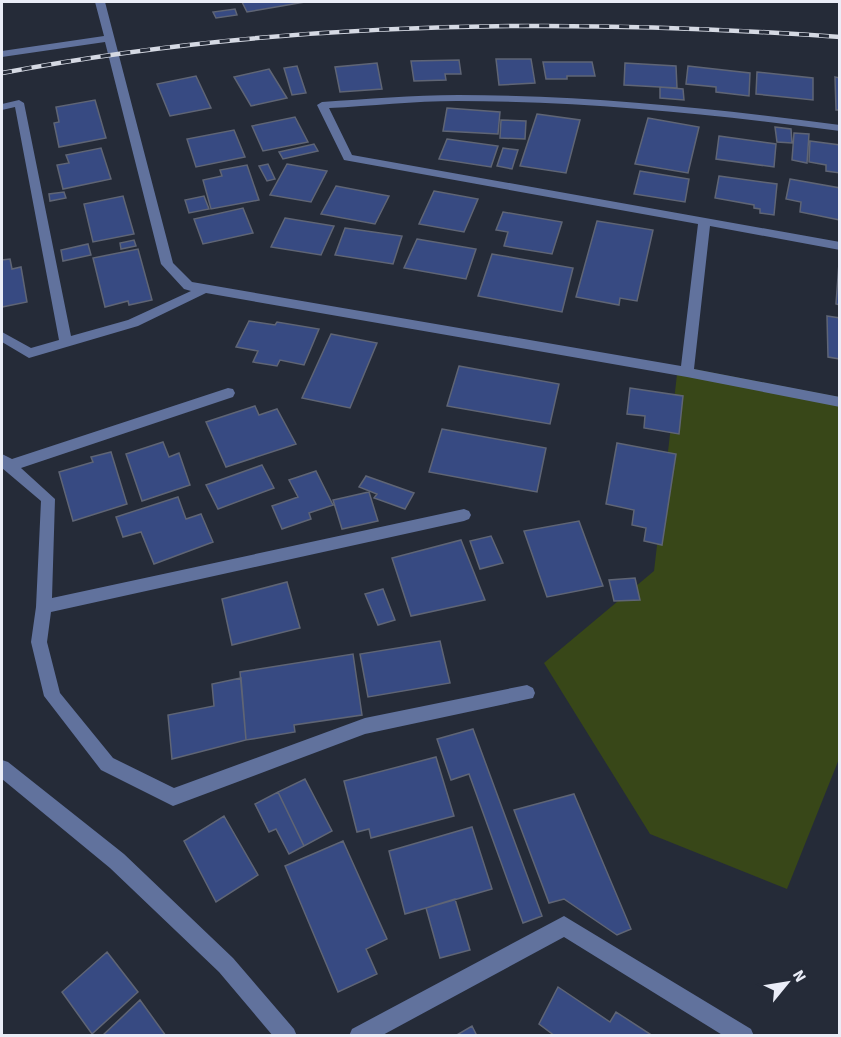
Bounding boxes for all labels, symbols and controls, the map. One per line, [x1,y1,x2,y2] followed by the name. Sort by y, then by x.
[757,953,817,1013] north arrow
[787,966,811,986] text: N

